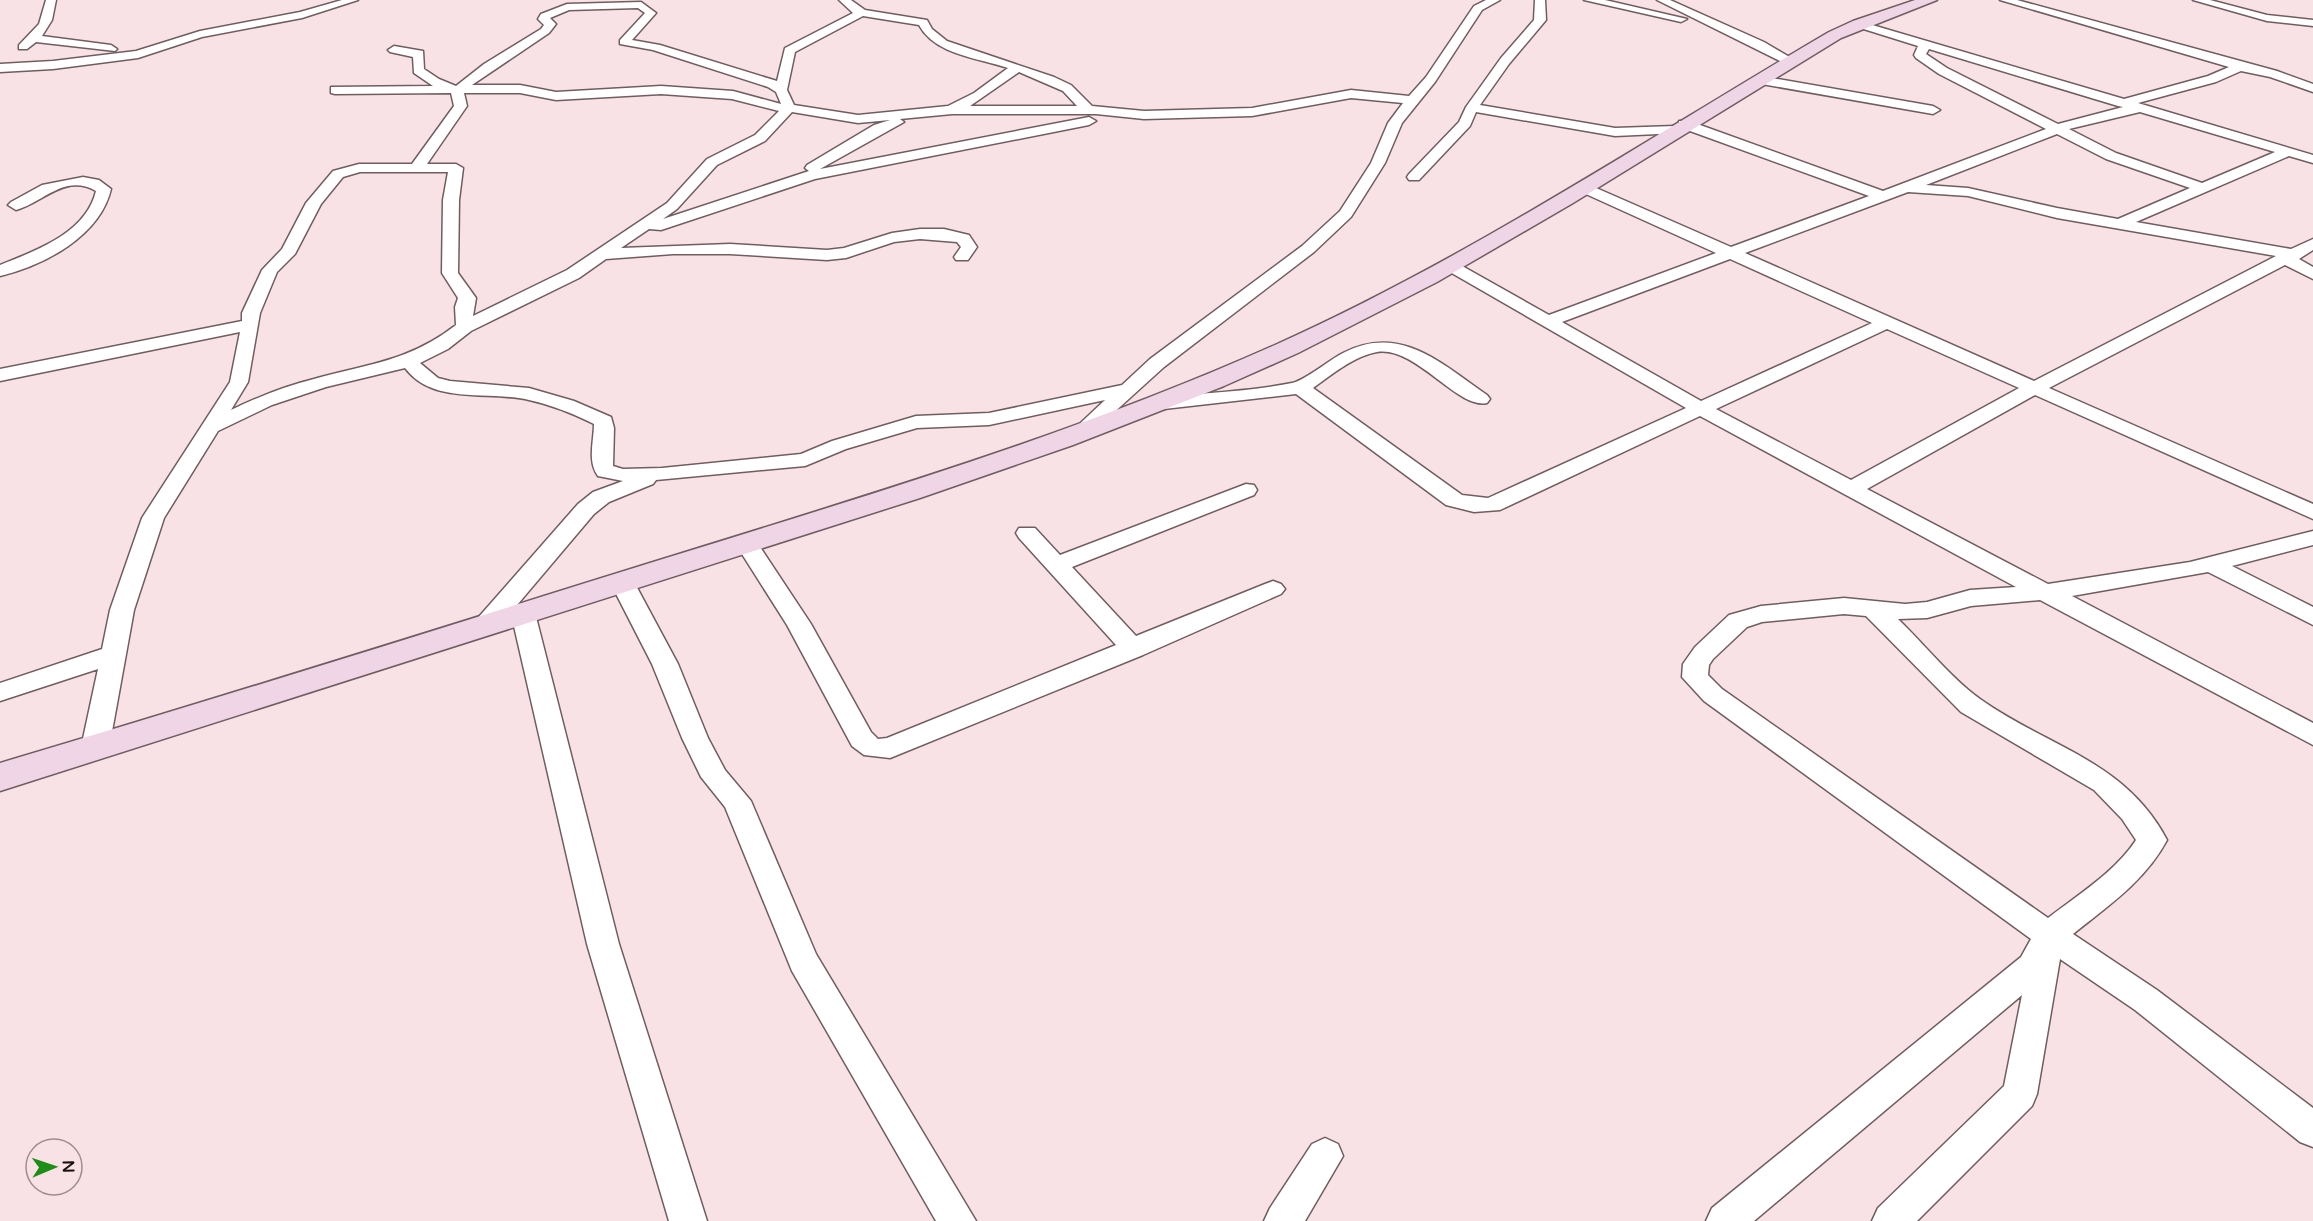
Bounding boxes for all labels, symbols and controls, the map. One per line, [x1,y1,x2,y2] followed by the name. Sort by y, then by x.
[24,1137,84,1197] north arrow
[58,1160,78,1173] text: N

